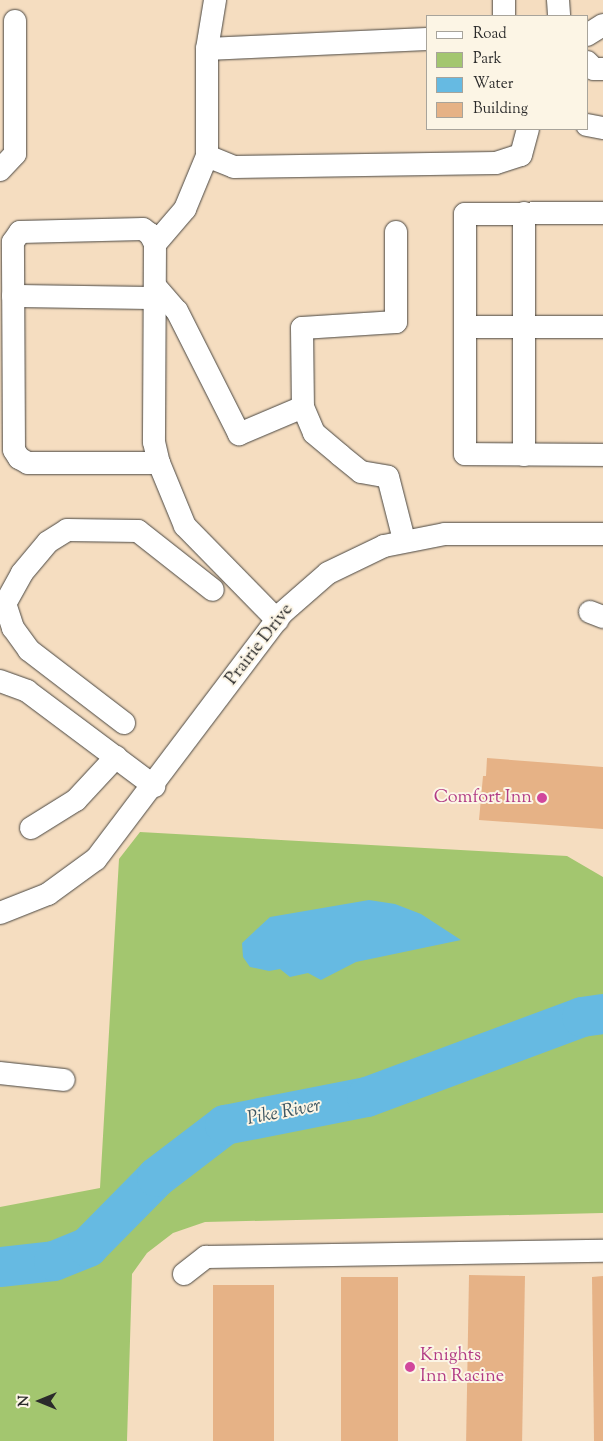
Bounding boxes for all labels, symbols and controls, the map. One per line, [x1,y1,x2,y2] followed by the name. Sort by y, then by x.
[426,15,588,130] legend
[473,24,507,45] text: Road
[473,49,502,70] text: Park
[473,74,513,95] text: Water
[473,99,528,120] text: Building
[222,600,298,690] street label: Prairie Drive
[434,787,532,809] place label: Comfort Inn
[536,792,548,804] marker: Comfort Inn
[245,1095,323,1131] water label: Pike River
[420,1346,504,1388] place label: Knights Inn Racine
[404,1361,416,1373] marker: Knights Inn Racine
[15,1376,65,1426] north arrow
[15,1395,35,1407] text: N

